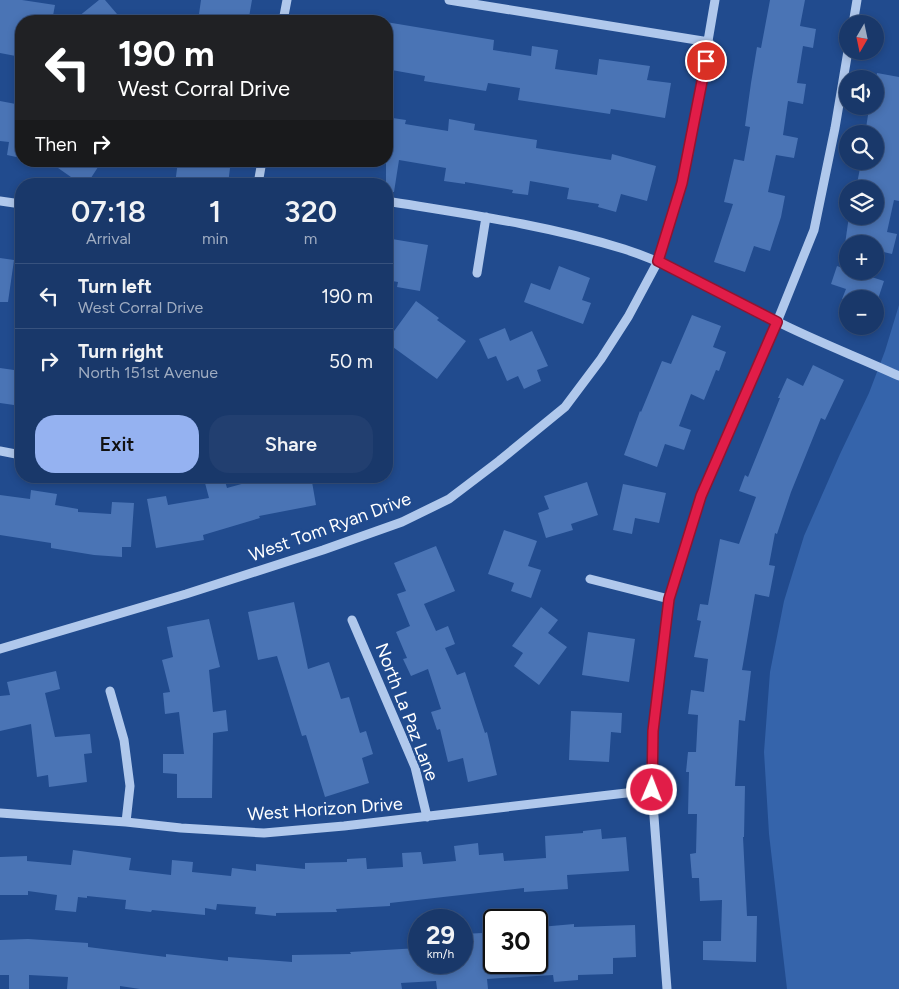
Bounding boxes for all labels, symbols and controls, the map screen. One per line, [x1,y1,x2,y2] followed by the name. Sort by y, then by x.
[839,15,884,60] north arrow
[839,15,884,335] map controls
[118,33,215,75] text: 190 m
[35,35,100,100] icon: left
[685,40,727,82] pin
[692,47,720,75] icon: arrive
[839,70,884,115] button: sound
[118,75,290,102] text: West Corral Drive
[839,125,884,170] button: search
[87,130,115,158] icon: right
[35,133,77,156] text: Then
[839,180,884,225] button: layers
[71,193,146,230] text: 07:18
[209,193,221,230] text: 1
[284,193,337,230] text: 320
[86,229,131,248] text: Arrival
[202,229,228,248] text: min
[304,229,317,248] text: m
[839,235,884,280] button: +
[78,275,152,298] text: Turn left
[35,282,63,310] icon: left
[321,285,373,308] text: 190 m
[839,290,884,335] button: −
[78,298,203,317] text: West Corral Drive
[78,340,164,363] text: Turn right
[35,347,63,375] icon: right
[329,350,373,373] text: 50 m
[78,363,218,382] text: North 151st Avenue
[35,415,199,473] button: Exit
[209,415,373,473] button: Share
[246,487,414,567] street label: West Tom Ryan Drive
[371,640,443,784] street label: North La Paz Lane
[625,763,677,815] position arrow
[247,793,404,825] street label: West Horizon Drive
[483,909,548,974] speed limit sign: 30
[426,920,455,950] text: 29
[427,947,454,961] text: km/h

